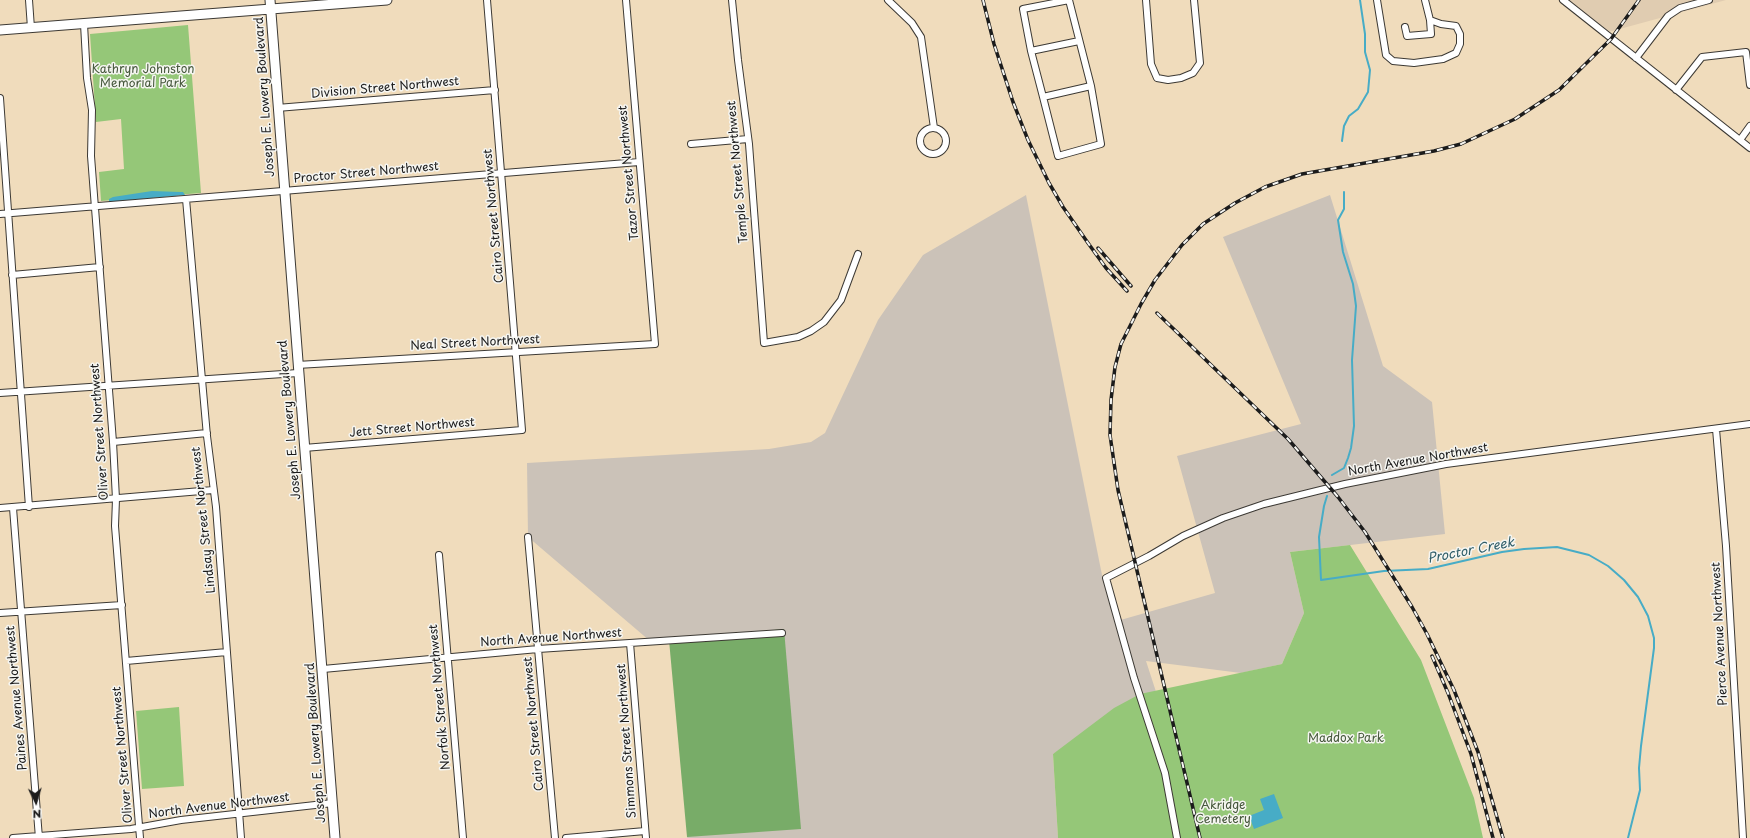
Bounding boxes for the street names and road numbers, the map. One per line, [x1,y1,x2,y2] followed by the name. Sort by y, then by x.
[252,17,278,177] street label: Joseph E. Lowery Boulevard
[311,74,459,102] street label: Division Street Northwest
[725,100,751,244] street label: Temple Street Northwest
[616,105,642,241] street label: Tazor Street Northwest
[481,148,507,284] street label: Cairo Street Northwest
[293,159,439,187] street label: Proctor Street Northwest
[410,332,540,354] street label: Neal Street Northwest
[276,339,304,501] street label: Joseph E. Lowery Boulevard
[88,363,112,501] street label: Oliver Street Northwest
[349,415,475,441] street label: Jett Street Northwest
[1347,441,1489,479] street label: North Avenue Northwest
[189,446,219,594] street label: Lindsay Street Northwest
[1709,562,1731,706] street label: Pierce Avenue Northwest
[426,624,454,770] street label: Norfolk Street Northwest
[4,625,30,771] street label: Paines Avenue Northwest
[480,626,622,650] street label: North Avenue Northwest
[521,656,547,792] street label: Cairo Street Northwest
[303,663,329,823] street label: Joseph E. Lowery Boulevard
[614,663,640,819] street label: Simmons Street Northwest
[110,686,136,824] street label: Oliver Street Northwest
[148,790,290,822] street label: North Avenue Northwest

